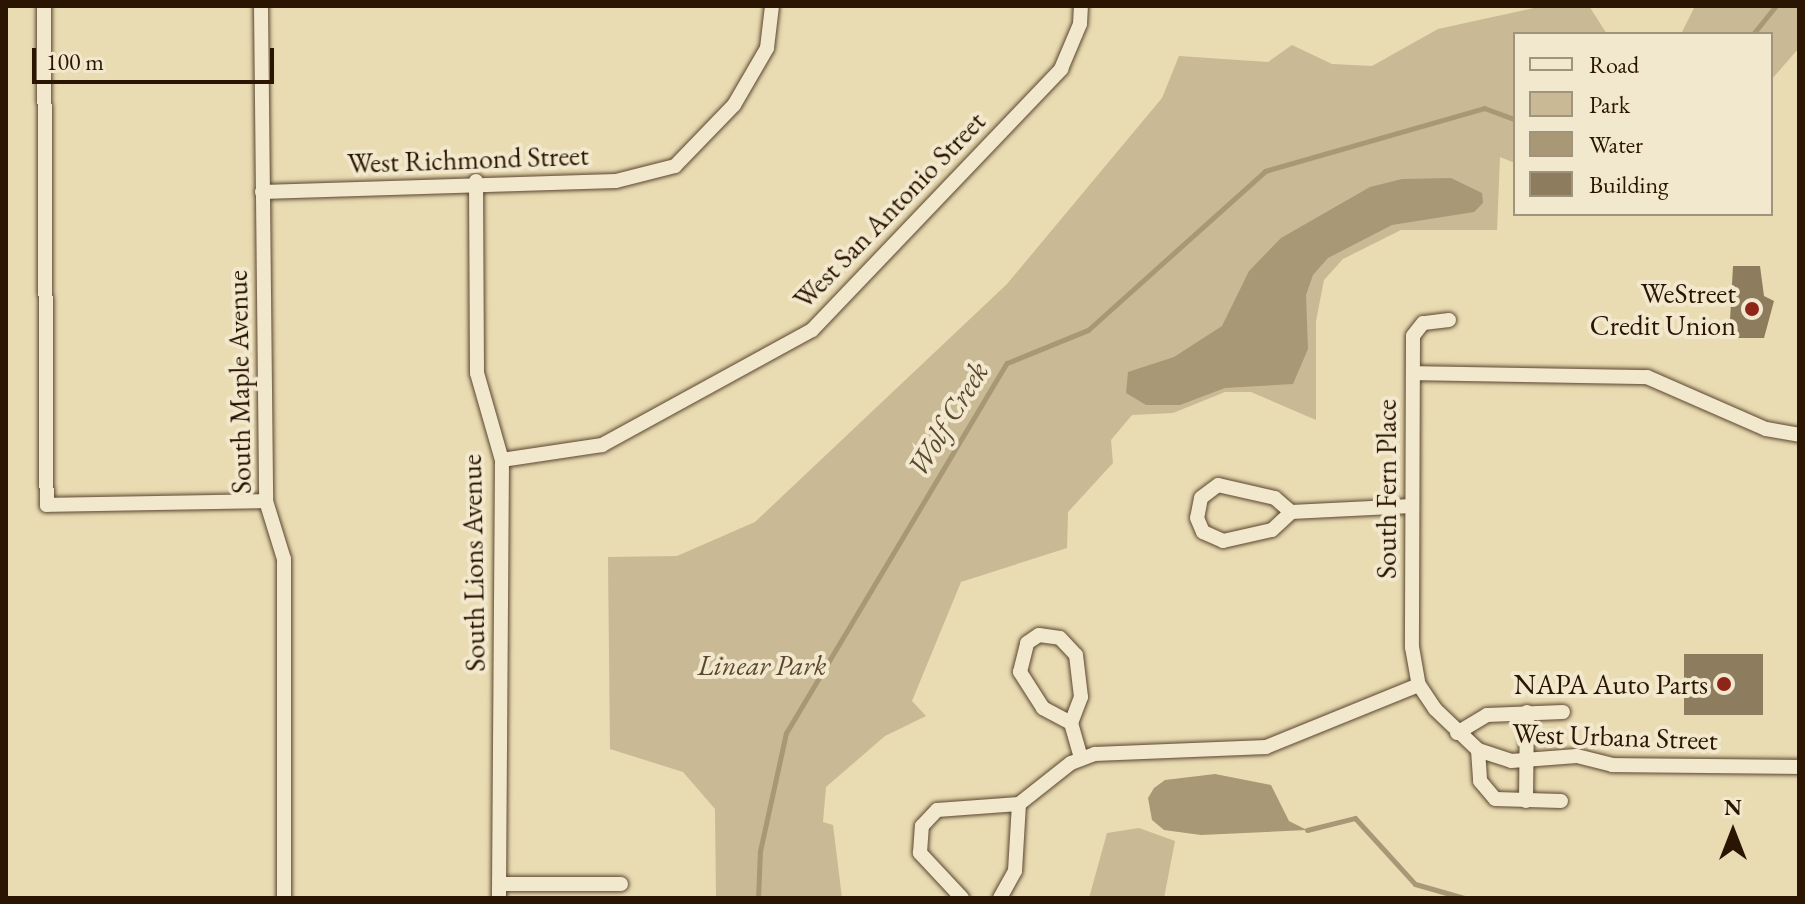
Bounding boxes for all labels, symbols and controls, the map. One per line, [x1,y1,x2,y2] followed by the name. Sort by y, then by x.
[36,32,278,82] scale bar
[1513,32,1773,216] legend
[46,46,104,77] text: 100 m
[1589,49,1639,80] text: Road
[1589,89,1630,120] text: Park
[786,104,992,316] street label: West San Antonio Street
[1589,129,1643,160] text: Water
[347,138,589,180] street label: West Richmond Street
[1589,169,1669,200] text: Building
[220,270,258,494] street label: South Maple Avenue
[1590,276,1736,342] place label: WeStreet Credit Union
[1743,300,1761,318] marker: WeStreet Credit Union
[900,355,996,483] water label: Wolf Creek
[1369,399,1403,579] street label: South Fern Place
[454,454,492,672] street label: South Lions Avenue
[698,648,826,682] park label: Linear Park
[1514,667,1708,701] place label: NAPA Auto Parts
[1715,675,1733,693] marker: NAPA Auto Parts
[1512,716,1718,756] street label: West Urbana Street
[1693,792,1773,872] north arrow
[1724,793,1742,822] text: N

